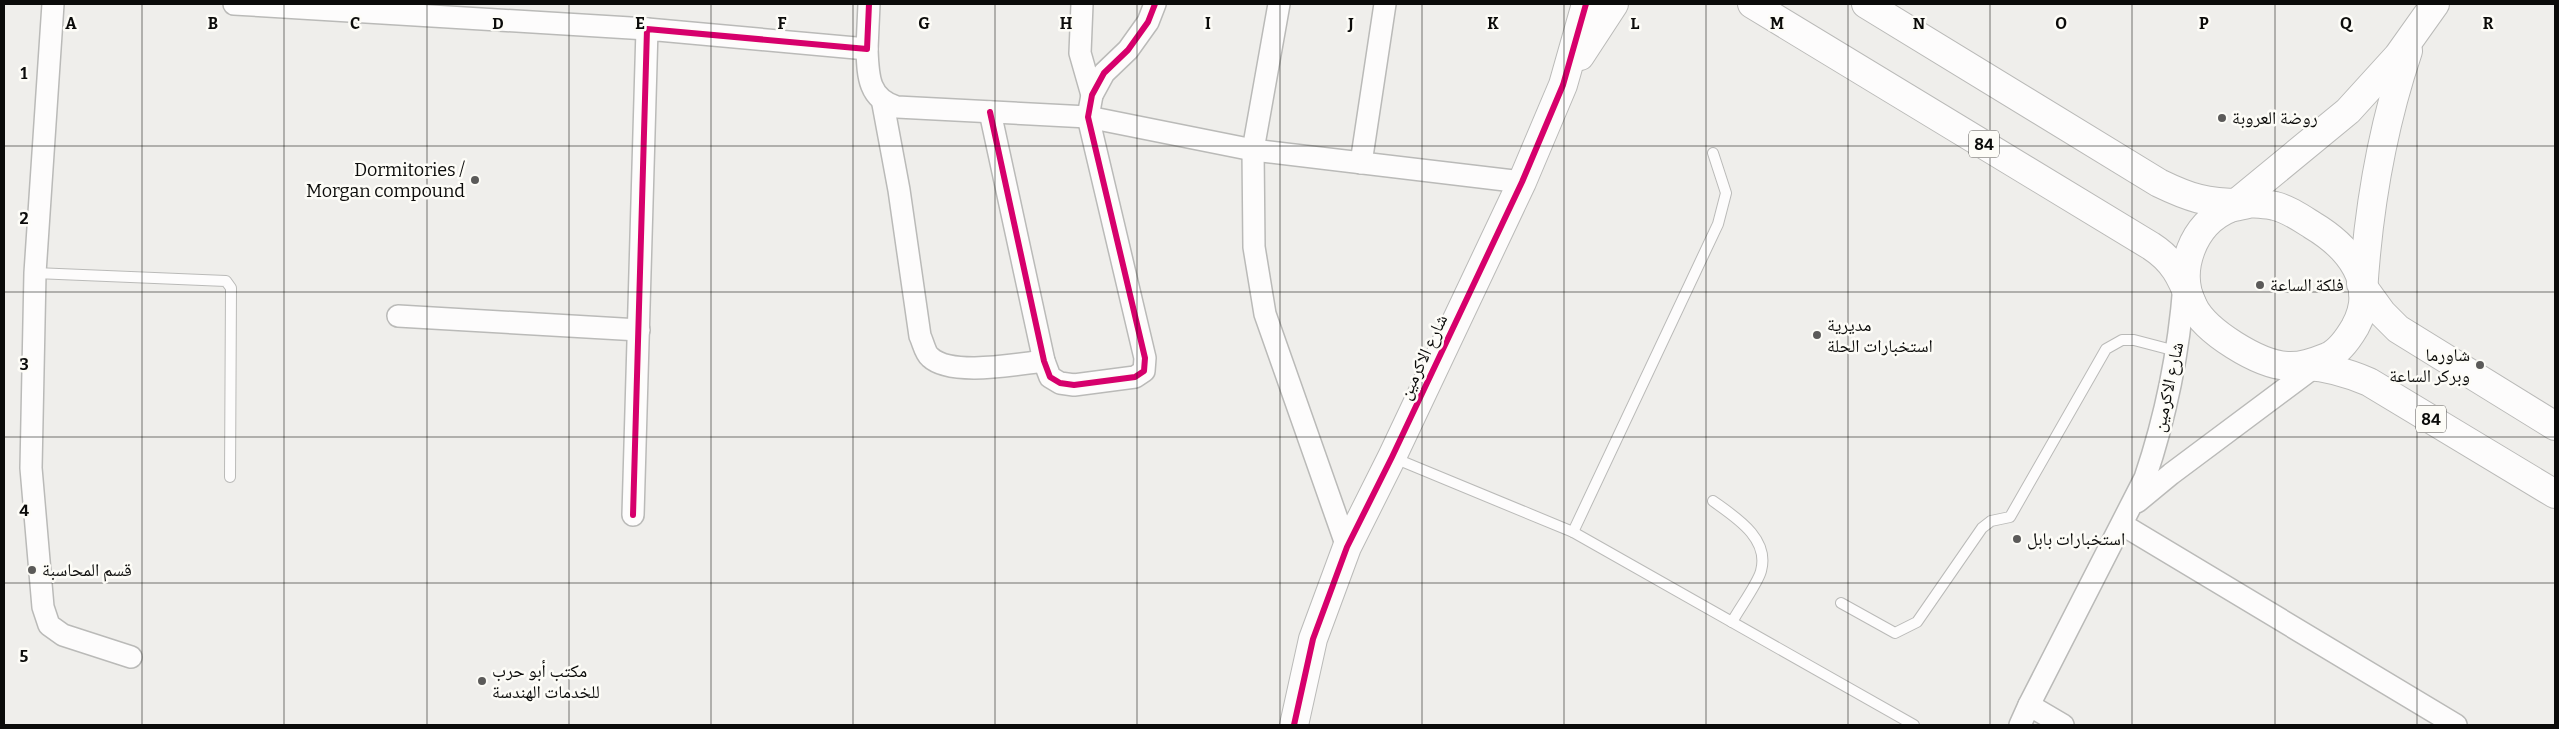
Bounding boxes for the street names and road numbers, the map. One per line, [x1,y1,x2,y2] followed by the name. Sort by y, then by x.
[1969,130,1999,158] road number: 84
[1394,311,1452,403] street label: شارع الاكرمين
[2148,340,2188,434] street label: شارع الاكرمين
[2416,406,2446,432] road number: 84

